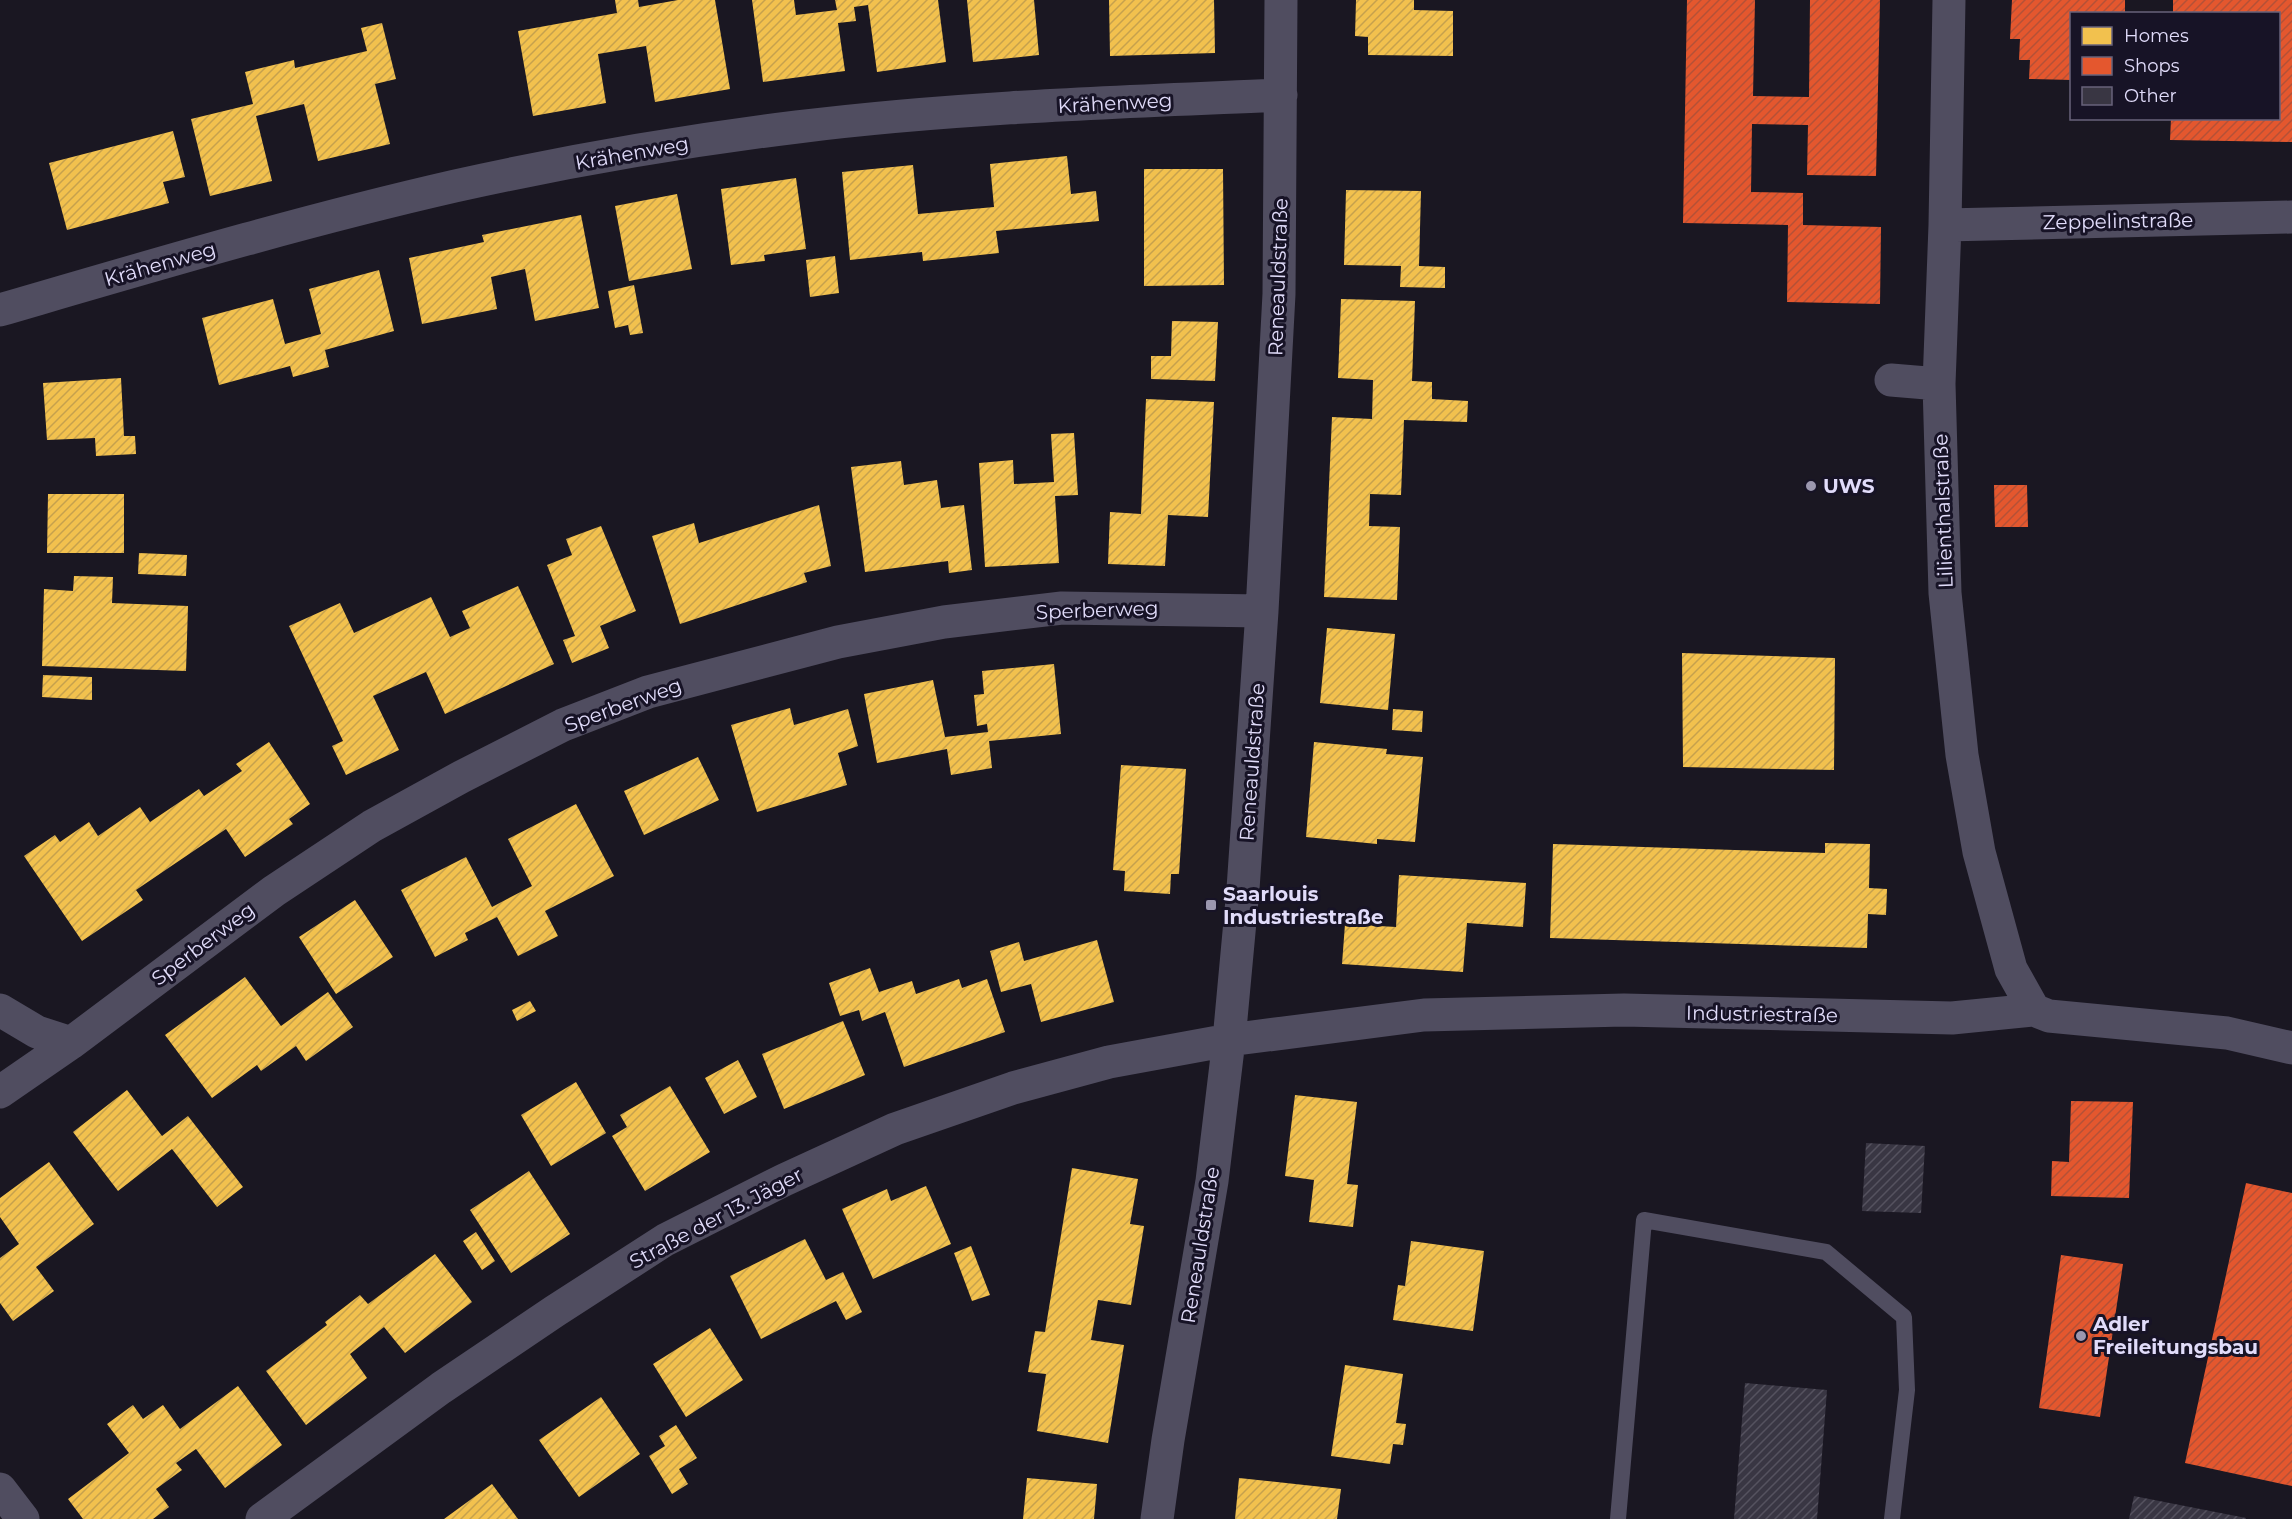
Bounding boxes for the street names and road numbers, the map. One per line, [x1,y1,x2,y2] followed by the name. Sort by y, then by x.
[1057,88,1173,118] street label: Krähenweg
[573,131,691,175] street label: Krähenweg
[1263,197,1293,357] street label: Reneauldstraße
[2042,208,2194,234] street label: Zeppelinstraße
[101,237,219,291] street label: Krähenweg
[1928,433,1958,589] street label: Lilienthalstraße
[1035,596,1159,624] street label: Sperberweg
[561,673,685,737] street label: Sperberweg
[1235,682,1269,842] street label: Reneauldstraße
[147,897,259,991] street label: Sperberweg
[1686,1001,1838,1027] street label: Industriestraße
[625,1162,807,1274] street label: Straße der 13. Jäger
[1176,1165,1224,1325] street label: Reneauldstraße

